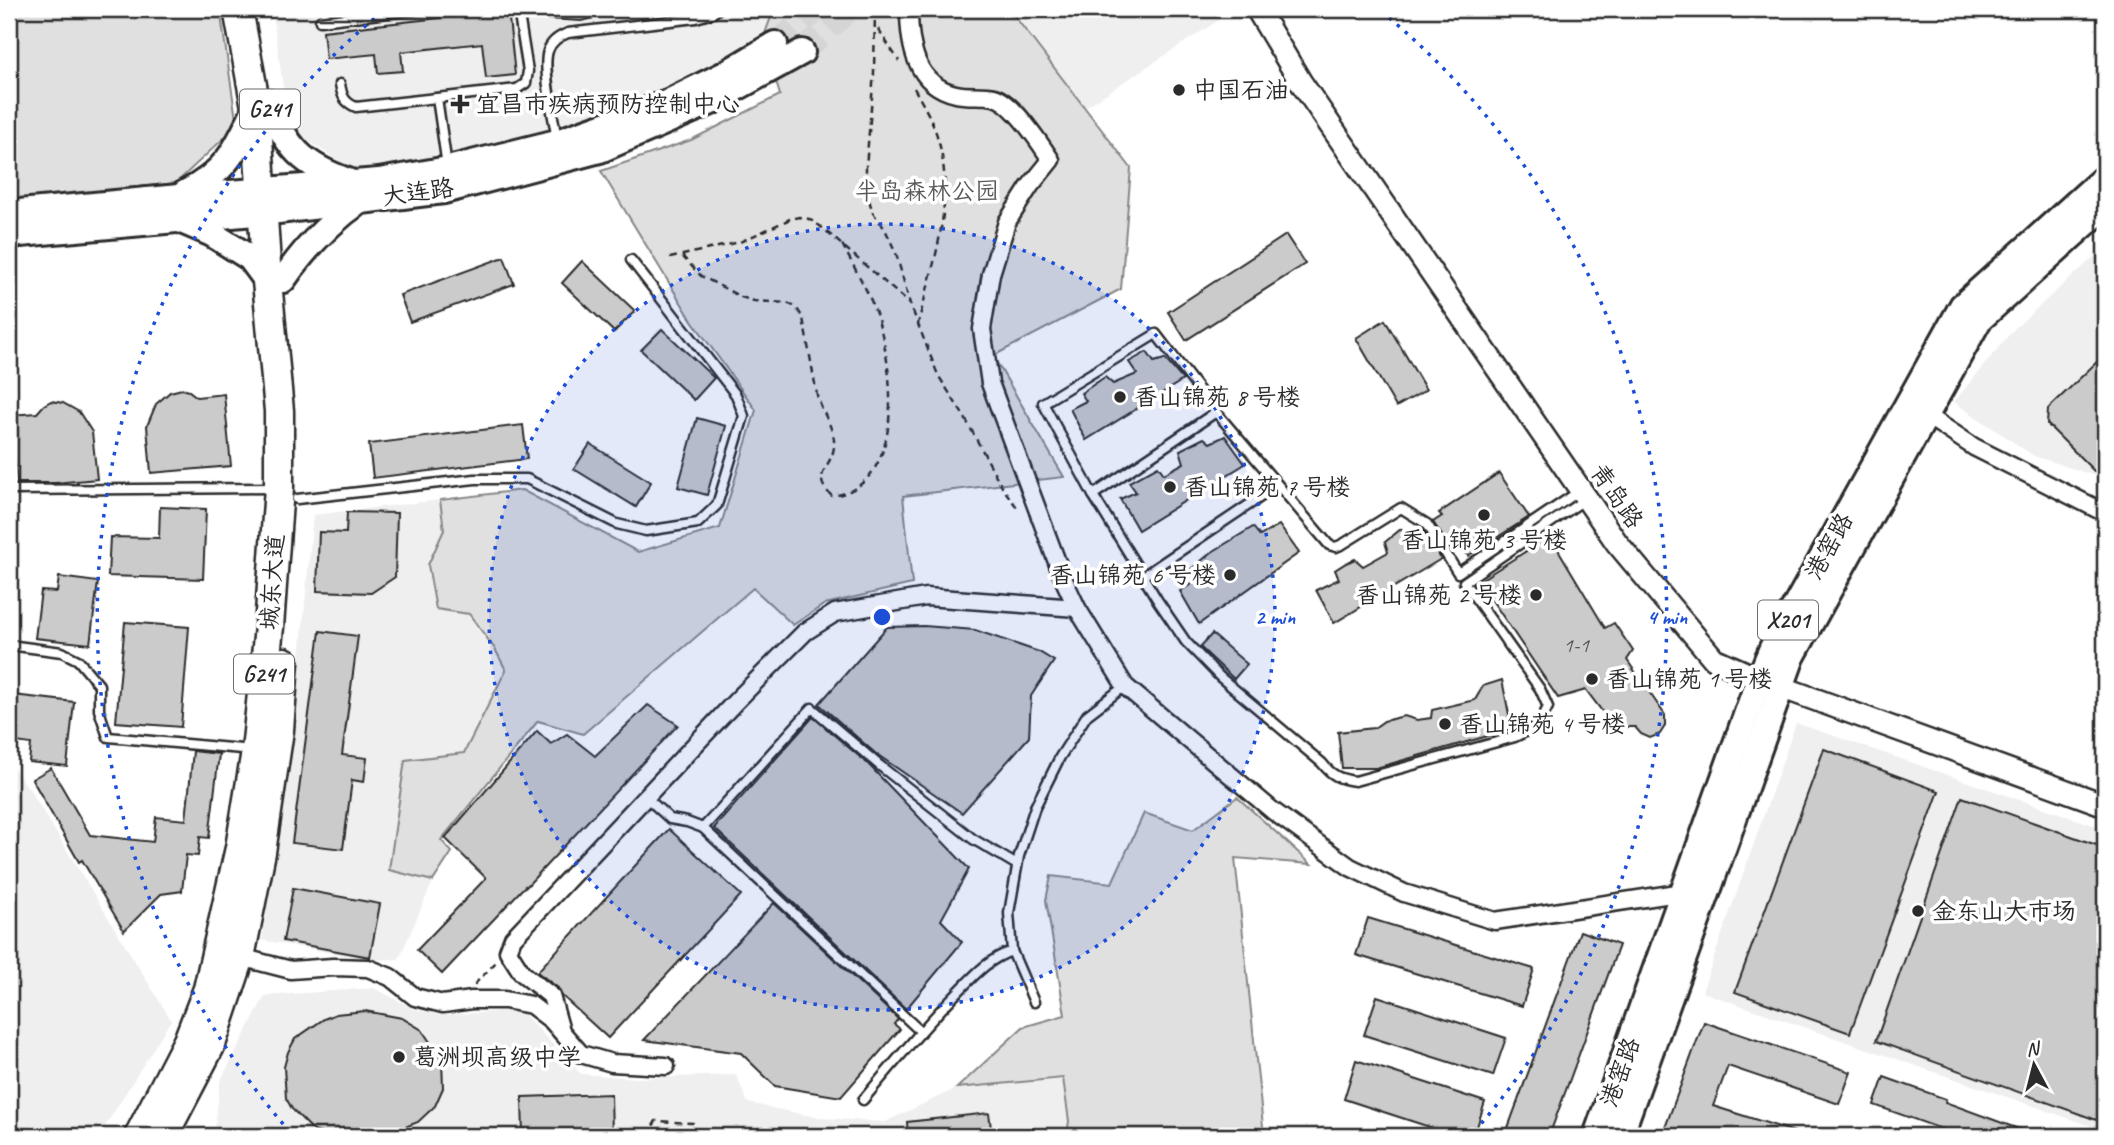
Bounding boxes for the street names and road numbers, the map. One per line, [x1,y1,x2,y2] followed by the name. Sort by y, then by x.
[240,90,300,128] road number: G241
[380,172,456,212] street label: 大连路
[1584,458,1650,534] street label: 青岛路
[1798,507,1860,585] street label: 港窑路
[254,533,290,631] street label: 城东大道
[1758,600,1818,640] road number: X201
[234,654,294,694] road number: G241
[1594,1033,1646,1111] street label: 港窑路

